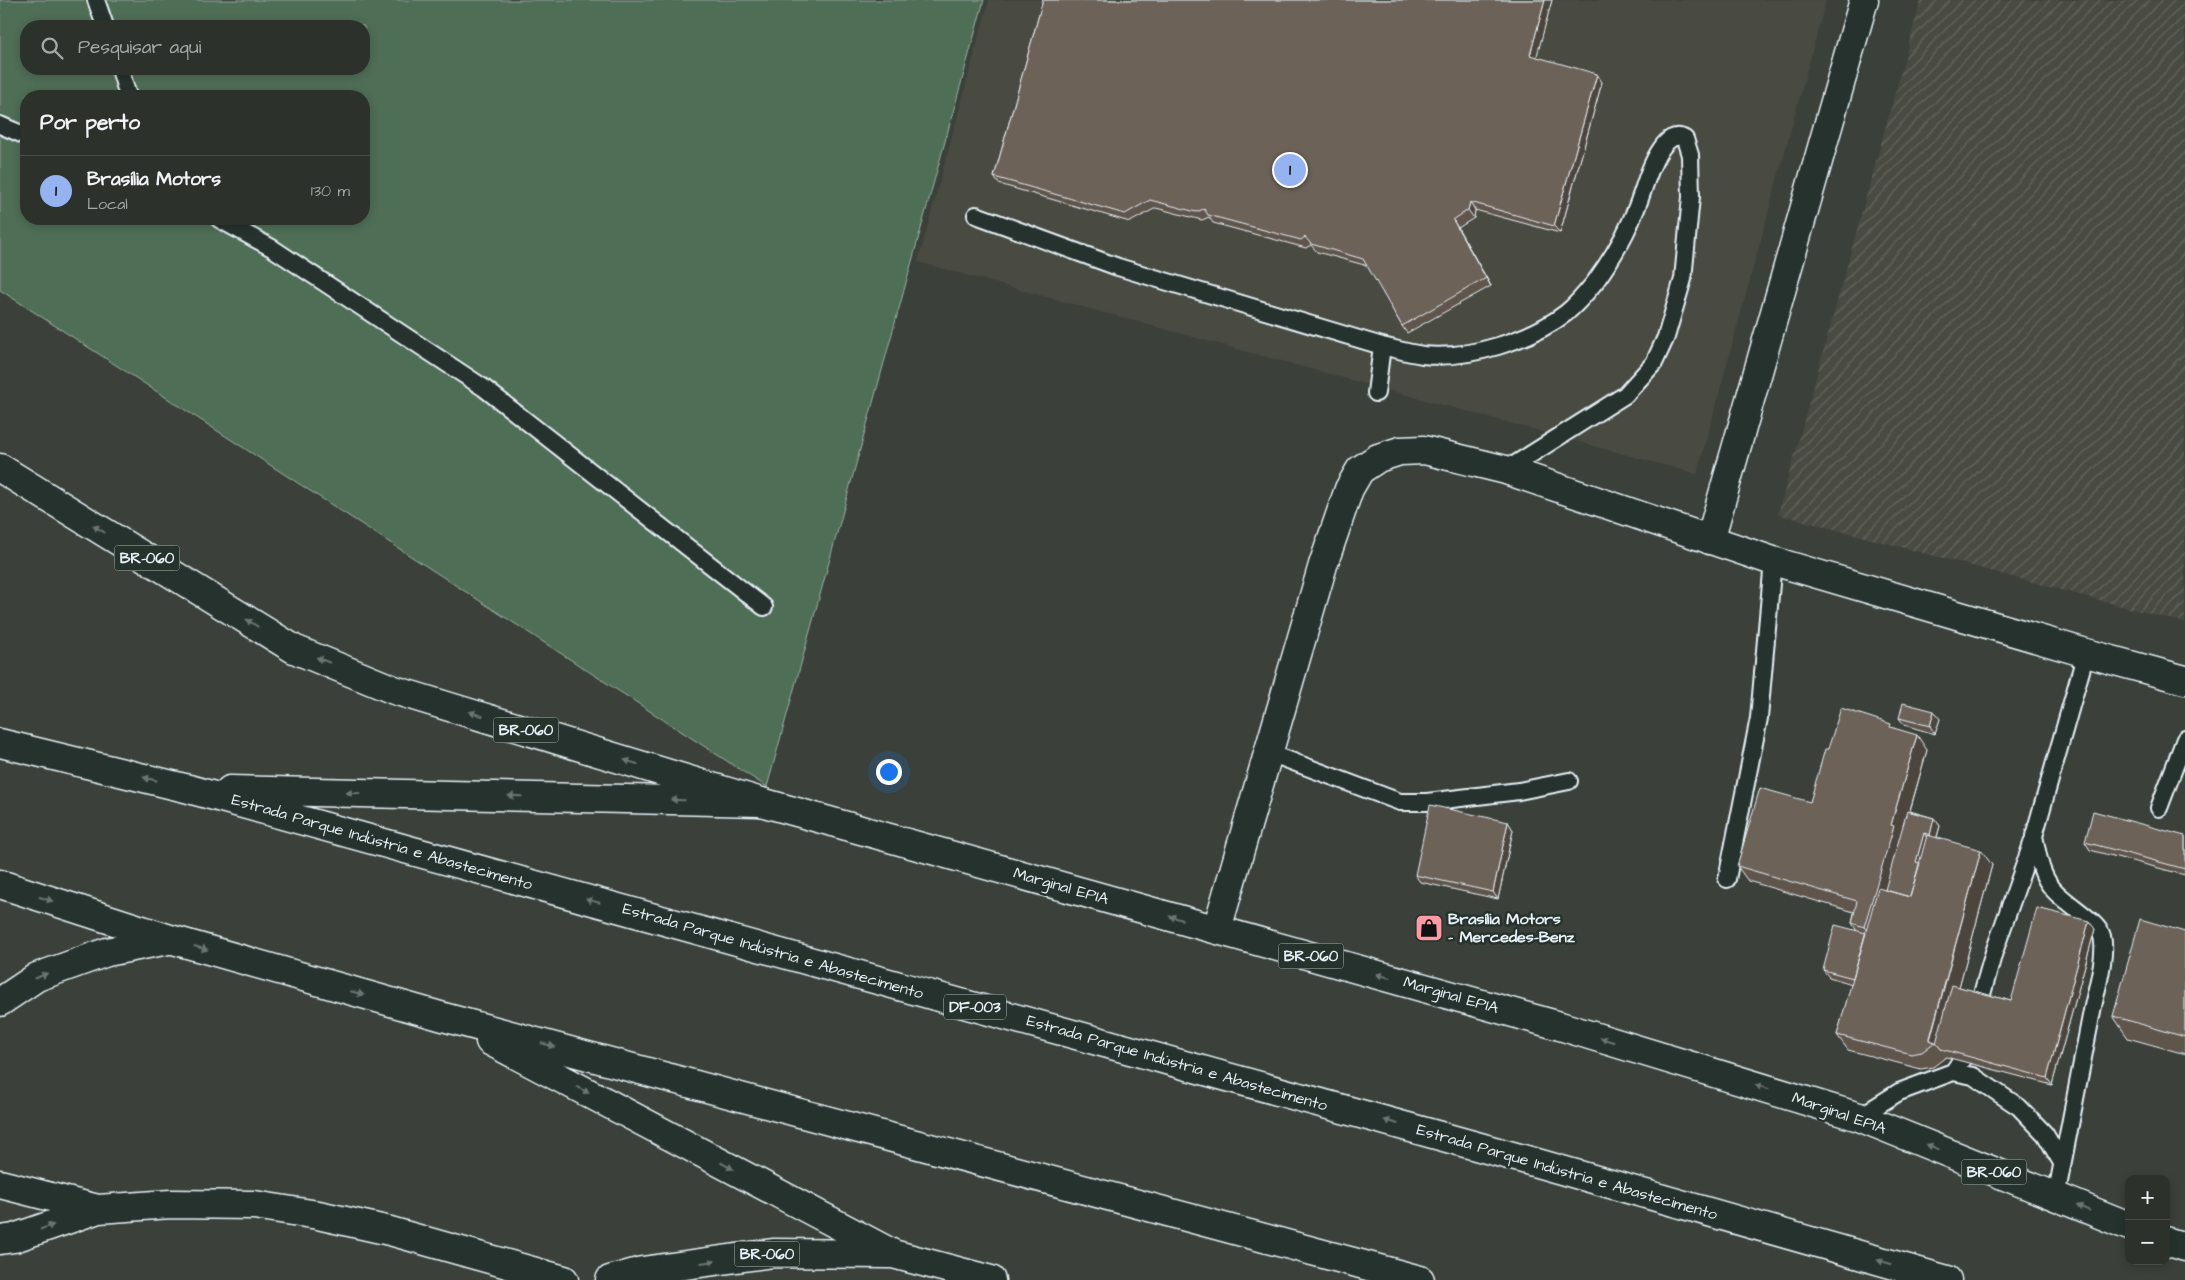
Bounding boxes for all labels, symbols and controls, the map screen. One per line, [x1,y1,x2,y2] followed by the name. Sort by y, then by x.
[20,20,370,75] search box
[38,34,66,62] icon: search
[78,34,201,61] text: Pesquisar aqui
[40,108,140,137] text: Por perto
[1274,151,1306,189] pin: 1
[87,166,221,193] text: Brasília Motors
[55,180,57,202] text: 1
[311,180,350,202] text: 130 m
[87,193,128,215] text: Local
[92,524,106,533] one-way arrow
[114,546,180,570] road number: BR-060
[246,618,259,628] one-way arrow
[315,656,330,664] one-way arrow
[468,710,483,718] one-way arrow
[494,718,558,742] road number: BR-060
[623,758,638,766] one-way arrow
[876,759,902,785] your location
[142,775,157,783] one-way arrow
[229,788,535,896] street label: Estrada Parque Indústria e Abastecimento
[344,788,360,796] one-way arrow
[507,792,523,800] one-way arrow
[669,796,685,804] one-way arrow
[1010,862,1111,911] street label: Marginal EPIA
[39,896,54,903] one-way arrow
[586,896,601,904] one-way arrow
[620,897,926,1005] street label: Estrada Parque Indústria e Abastecimento
[1448,908,1576,948] place label: Brasília Motors - Mercedes-Benz
[1169,913,1184,921] one-way arrow
[1414,913,1444,943] shop icon: Brasília Motors - Mercedes-Benz
[1278,944,1344,968] road number: BR-060
[194,945,209,953] one-way arrow
[1376,971,1391,979] one-way arrow
[1400,971,1501,1020] street label: Marginal EPIA
[34,972,48,980] one-way arrow
[350,989,365,997] one-way arrow
[944,994,1006,1020] road number: DF-003
[1024,1009,1330,1117] street label: Estrada Parque Indústria e Abastecimento
[1599,1035,1614,1043] one-way arrow
[540,1041,555,1049] one-way arrow
[1754,1083,1769,1091] one-way arrow
[576,1086,590,1094] one-way arrow
[1789,1087,1889,1140] street label: Marginal EPIA
[1383,1118,1398,1126] one-way arrow
[1414,1118,1720,1226] street label: Estrada Parque Indústria e Abastecimento
[1925,1143,1940,1151] one-way arrow
[1962,1160,2026,1184] road number: BR-060
[720,1162,734,1170] one-way arrow
[2125,1175,2170,1265] map controls
[2125,1175,2170,1220] button: +
[2076,1204,2091,1211] one-way arrow
[2125,1220,2170,1265] button: −
[39,1222,54,1230] one-way arrow
[734,1242,800,1266] road number: BR-060
[1876,1257,1891,1265] one-way arrow
[700,1258,716,1266] one-way arrow

